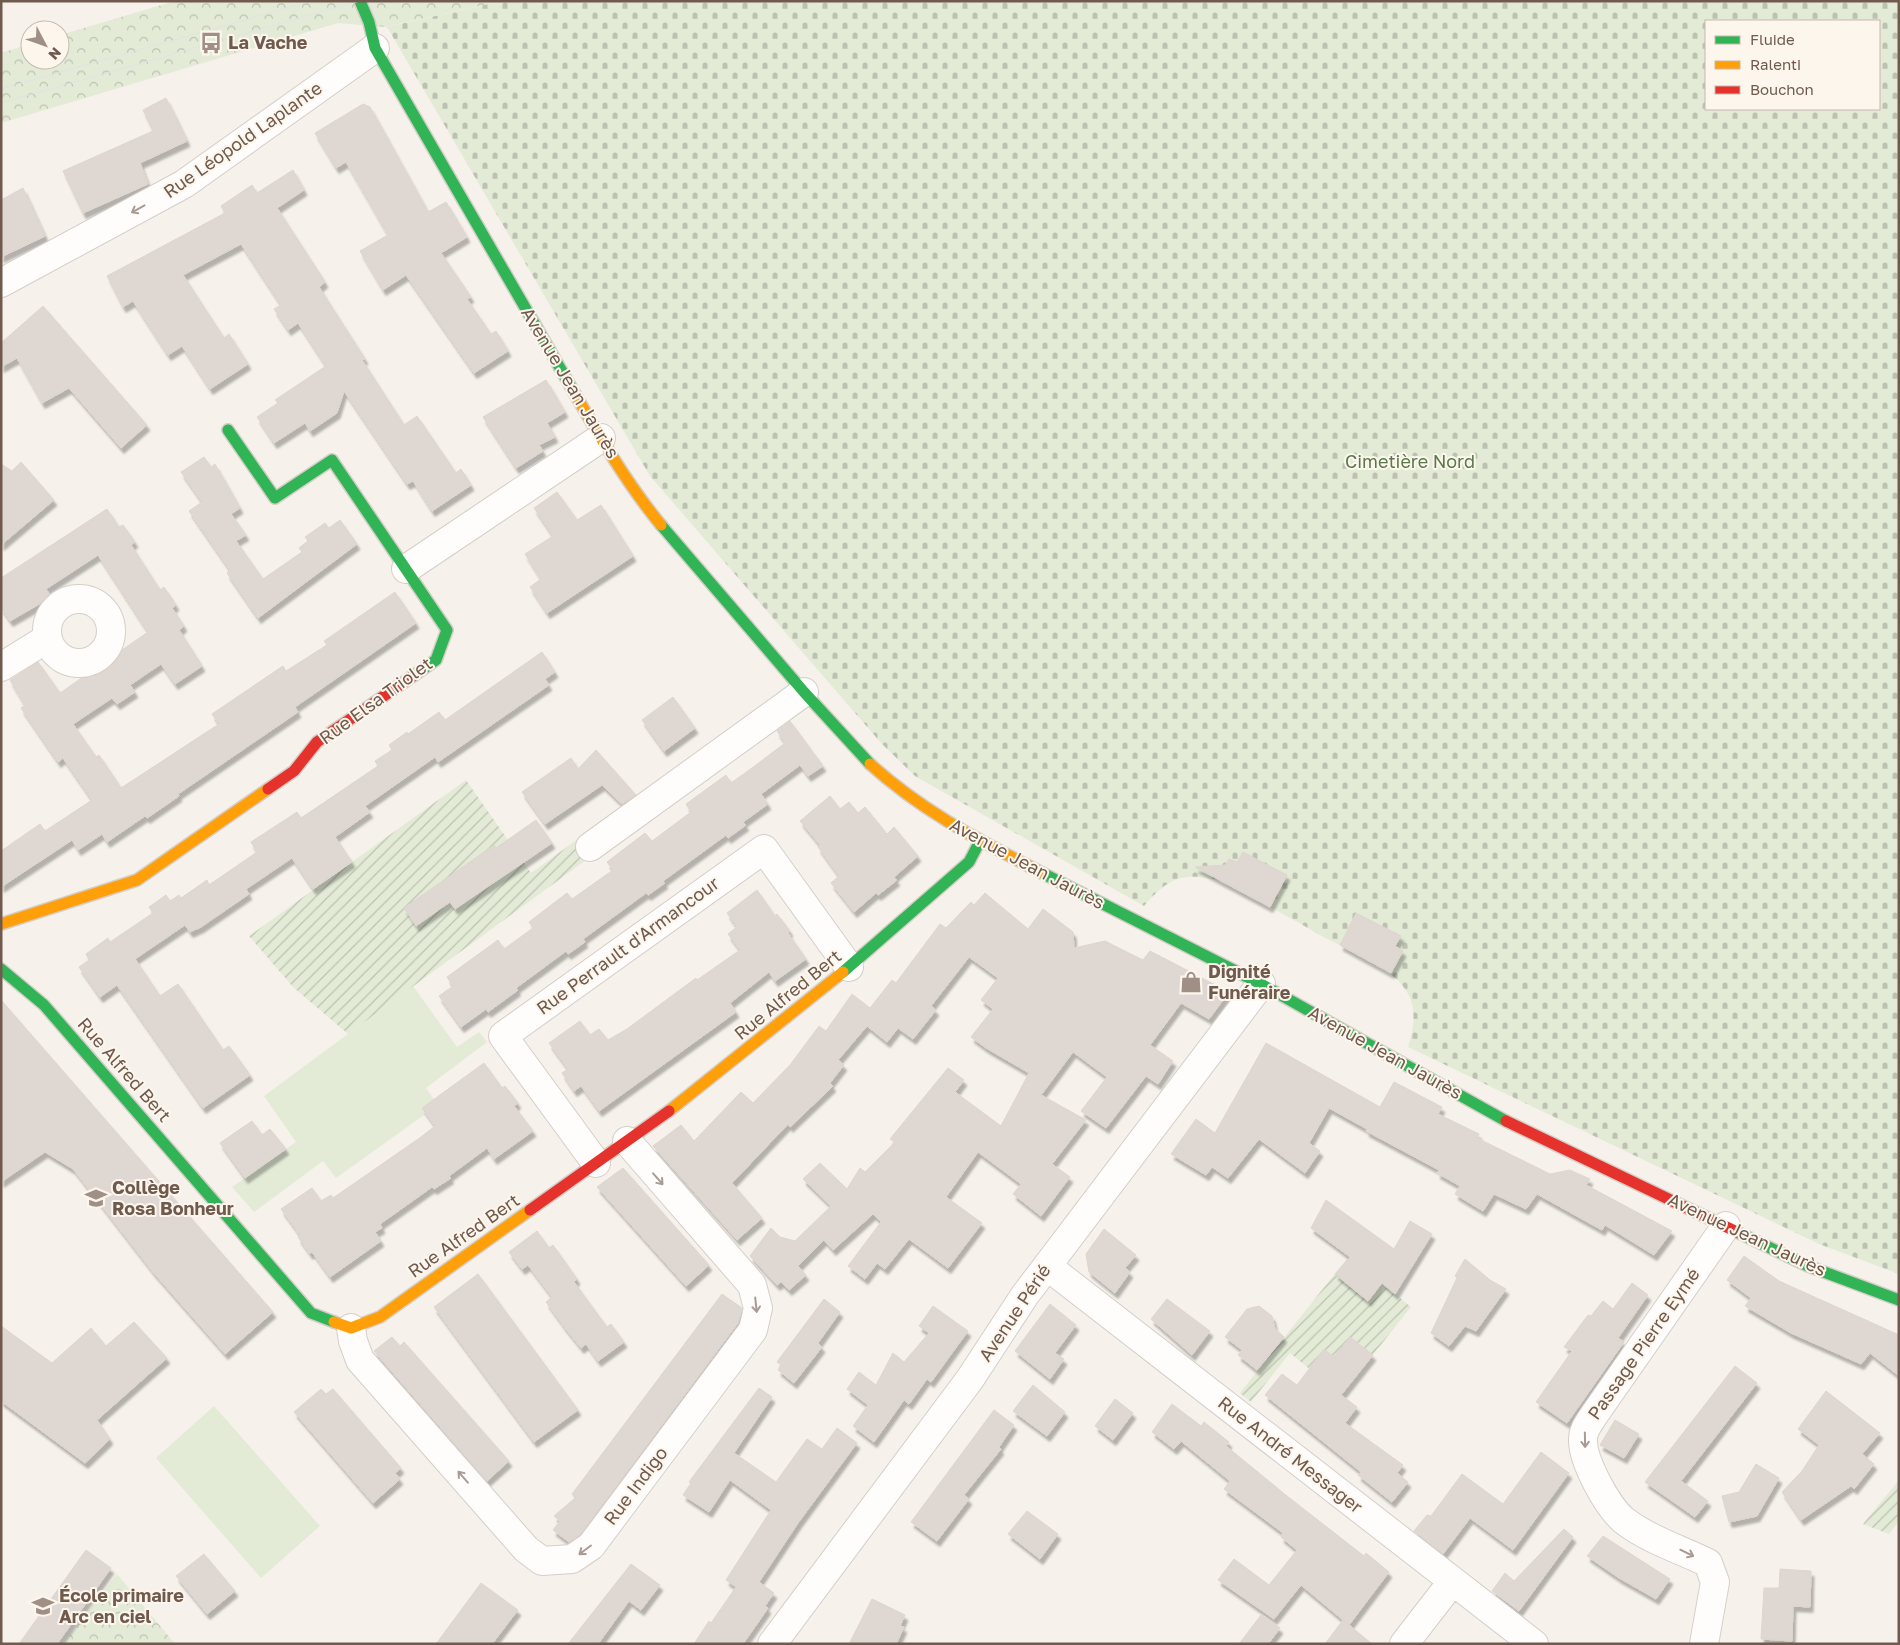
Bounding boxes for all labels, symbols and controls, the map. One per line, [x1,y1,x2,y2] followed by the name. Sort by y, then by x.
[20,20,70,70] north arrow
[1705,20,1880,110] legend
[198,30,224,56] bus stop icon: La Vache
[1750,30,1795,48] text: Fluide
[228,31,308,53] place label: La Vache
[45,44,65,63] text: N
[1750,55,1801,73] text: Ralenti
[159,76,326,202] street label: Rue Léopold Laplante
[1750,80,1814,98] text: Bouchon
[131,205,146,215] one-way arrow
[517,303,625,462] street label: Avenue Jean Jaurès
[1345,450,1475,472] park label: Cimetière Nord
[315,652,436,748] street label: Rue Elsa Triolet
[946,813,1109,913] street label: Avenue Jean Jaurès
[532,872,723,1019] street label: Rue Perrault d'Armancour
[729,944,845,1044] street label: Rue Alfred Bert
[1208,960,1291,1003] place label: Dignité Funéraire
[1178,969,1204,995] shop icon: Dignité Funéraire
[1305,1001,1466,1103] street label: Avenue Jean Jaurès
[73,1013,176,1126] street label: Rue Alfred Bert
[652,1172,664,1185] one-way arrow
[112,1176,234,1219] place label: Collège Rosa Bonheur
[83,1185,109,1211] school or university icon: Collège Rosa Bonheur
[1665,1188,1830,1280] street label: Avenue Jean Jaurès
[403,1189,524,1282] street label: Rue Alfred Bert
[974,1260,1055,1365] street label: Avenue Périé
[1583,1263,1704,1424] street label: Passage Pierre Eymé
[751,1296,761,1312] one-way arrow
[1214,1391,1367,1517] street label: Rue André Messager
[1580,1432,1589,1448] one-way arrow
[599,1442,672,1529] street label: Rue Indigo
[457,1470,468,1483] one-way arrow
[579,1544,592,1555] one-way arrow
[1679,1549,1694,1558] one-way arrow
[59,1584,184,1627] place label: École primaire Arc en ciel
[30,1593,56,1619] school or university icon: École primaire Arc en ciel

